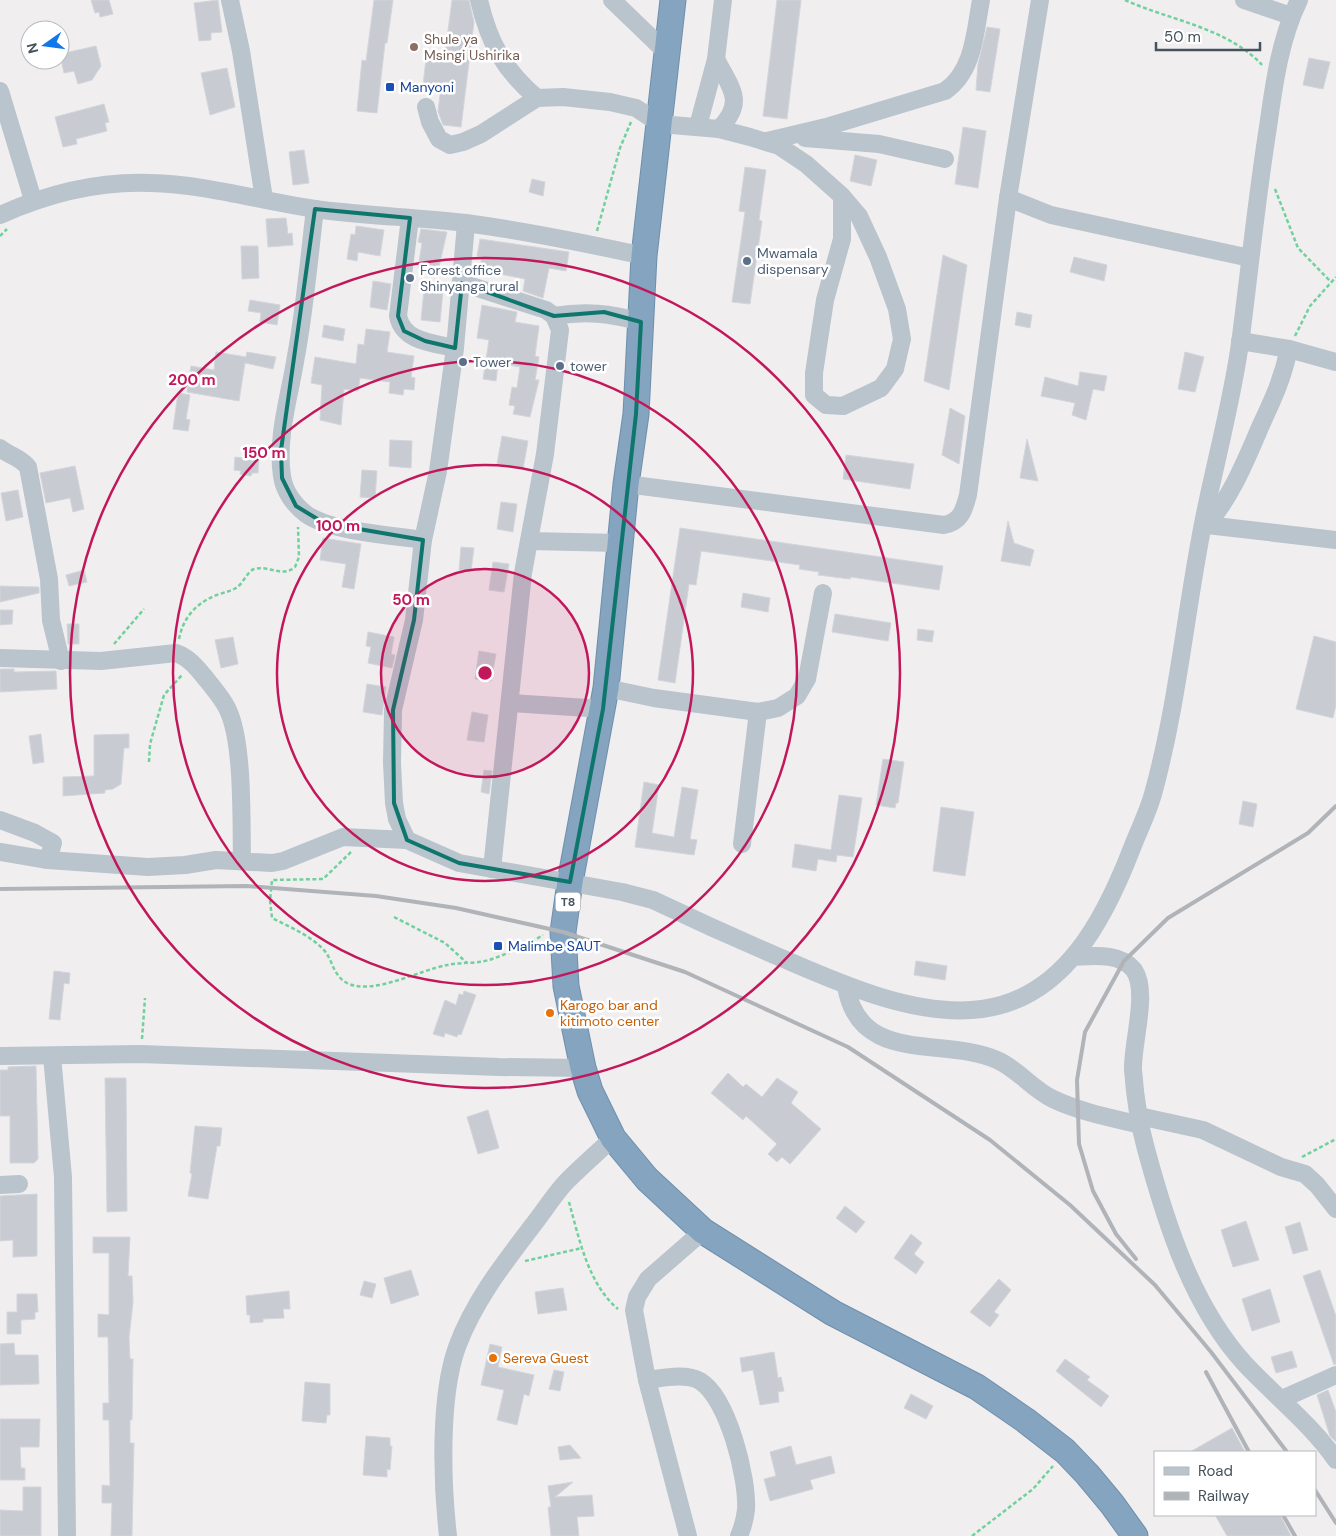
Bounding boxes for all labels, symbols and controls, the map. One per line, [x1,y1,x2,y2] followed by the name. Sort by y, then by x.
[20,20,70,70] north arrow
[1156,20,1260,52] scale bar
[1164,27,1201,47] text: 50 m
[424,30,520,64] place label: Shule ya Msingi Ushirika
[22,41,42,55] text: N
[408,41,420,53] marker: Shule ya Msingi Ushirika
[400,78,454,96] place label: Manyoni
[384,81,396,93] marker: Manyoni
[757,244,829,278] place label: Mwamala dispensary
[741,255,753,267] marker: Mwamala dispensary
[420,261,519,295] place label: Forest office Shinyanga rural
[404,272,416,284] marker: Forest office Shinyanga rural
[473,353,511,371] place label: Tower
[457,356,469,368] marker: Tower
[570,357,607,375] place label: tower
[554,360,566,372] marker: tower
[168,370,216,390] text: 200 m
[243,443,286,463] text: 150 m
[316,516,360,536] text: 100 m
[392,590,430,610] text: 50 m
[476,664,494,682] centre of rings
[556,892,580,912] road number: T8
[508,937,601,955] place label: Malimbe SAUT
[492,940,504,952] marker: Malimbe SAUT
[560,996,660,1030] place label: Karogo bar and kitimoto center
[544,1007,556,1019] marker: Karogo bar and kitimoto center
[503,1349,589,1367] place label: Sereva Guest
[487,1352,499,1364] marker: Sereva Guest
[1154,1451,1316,1516] legend
[1198,1461,1233,1481] text: Road
[1198,1486,1250,1506] text: Railway

